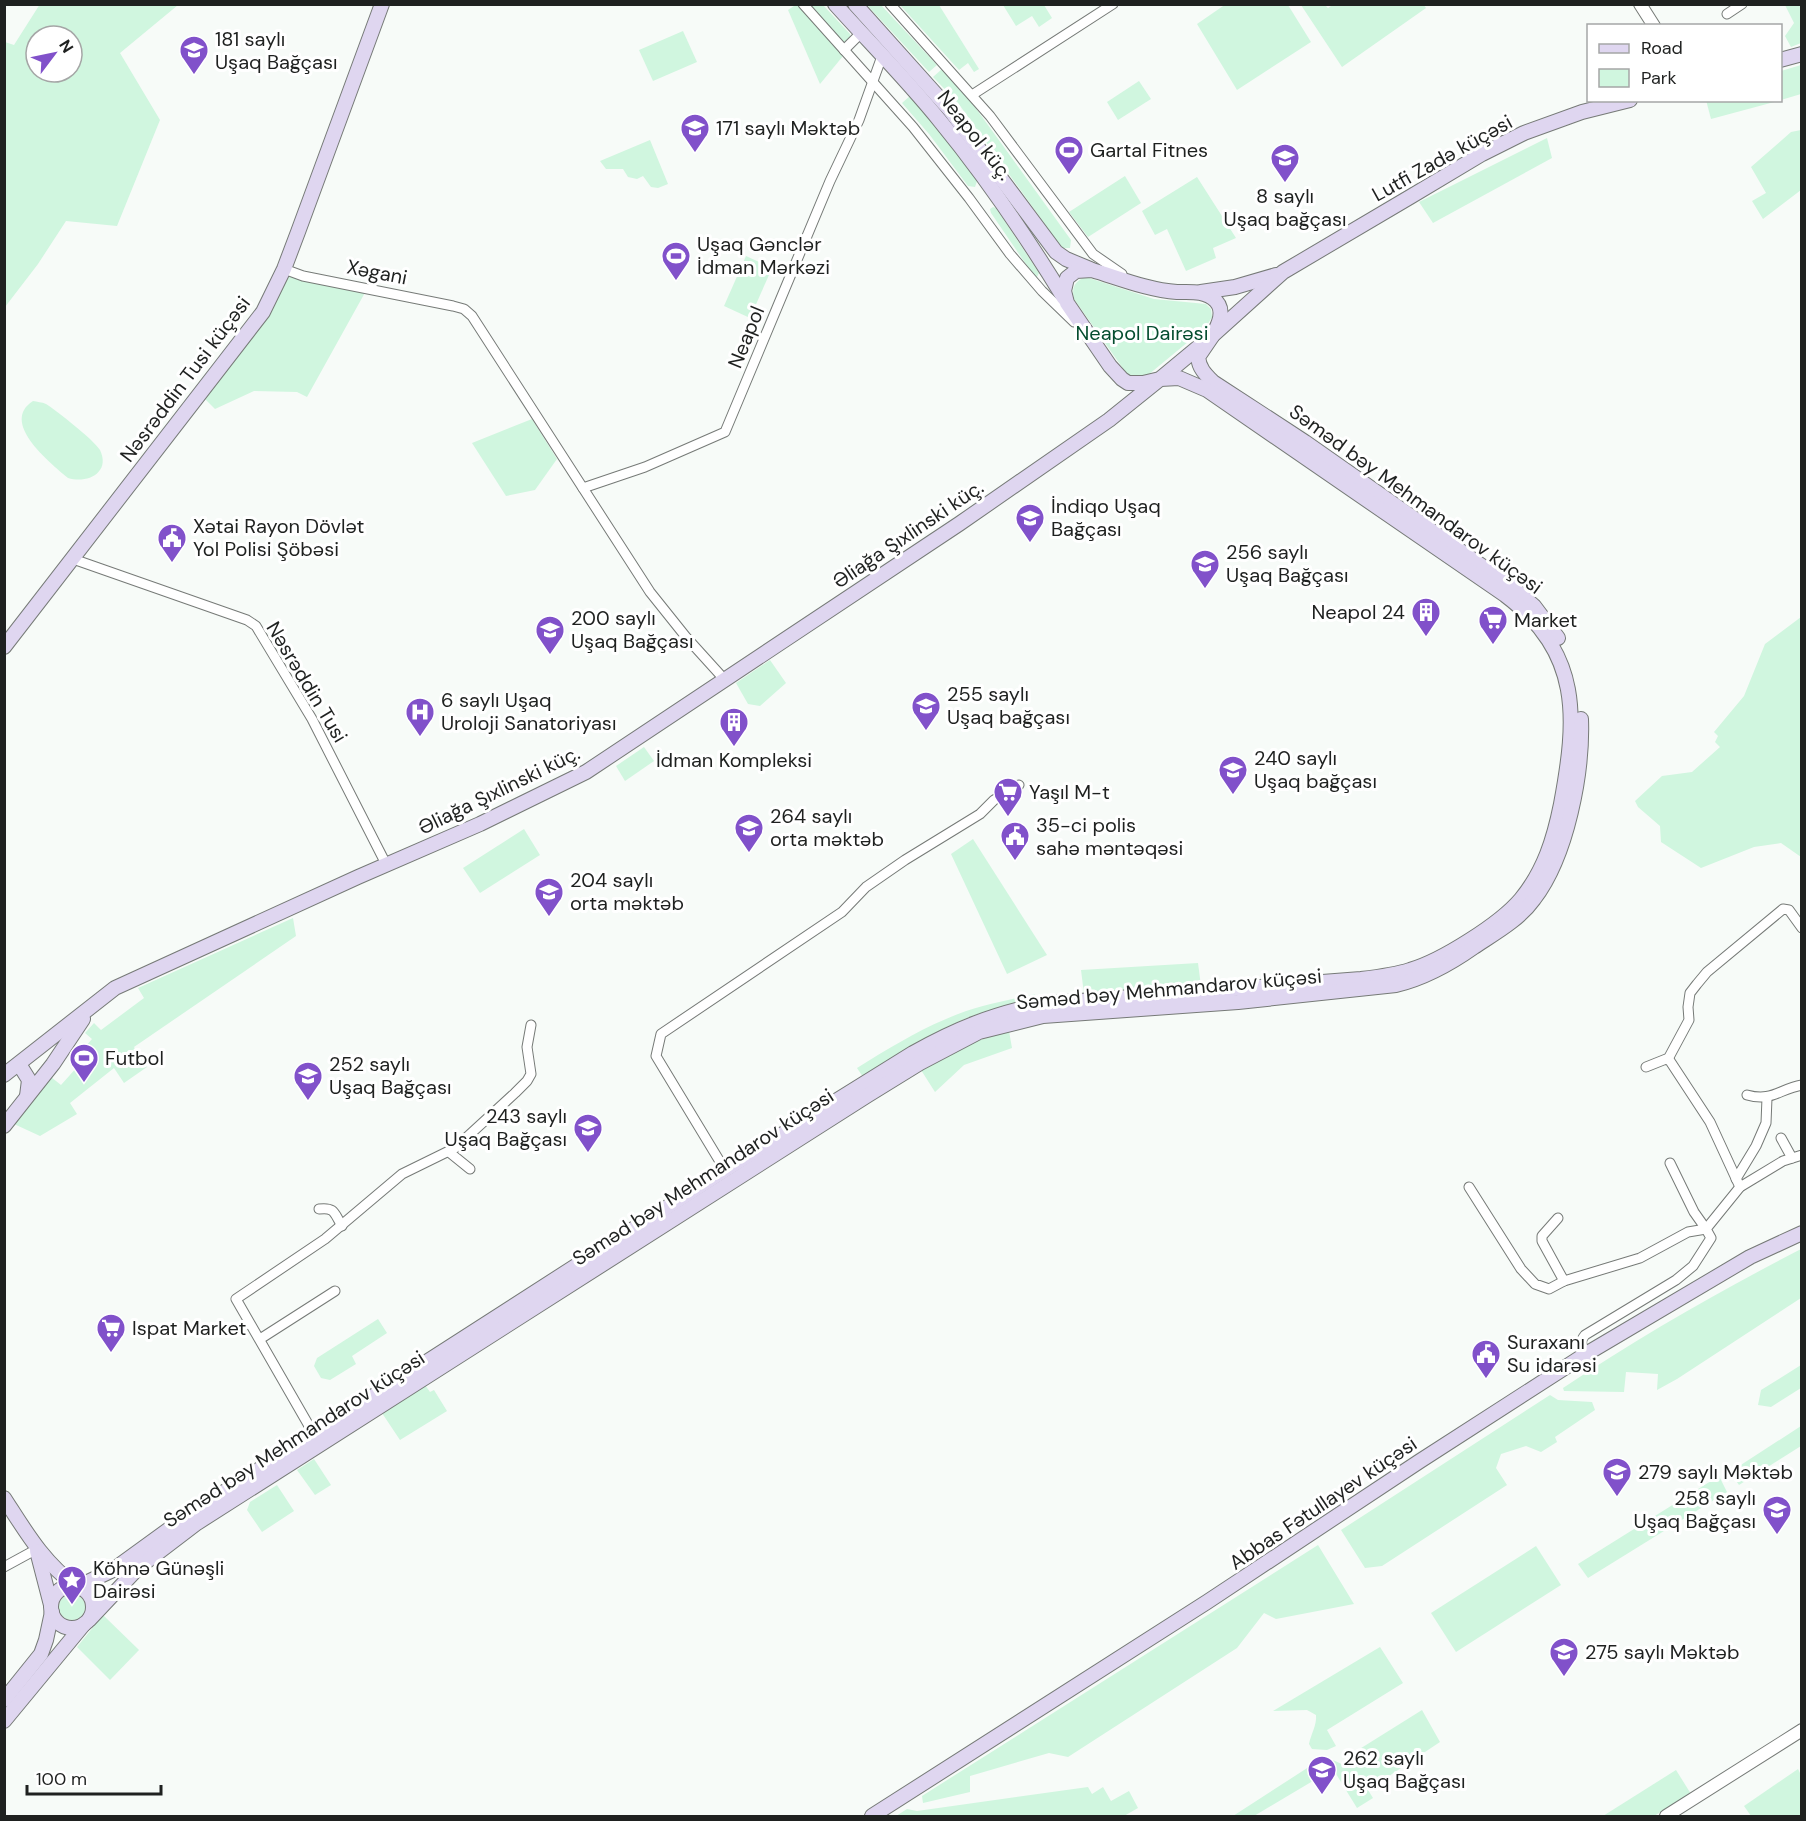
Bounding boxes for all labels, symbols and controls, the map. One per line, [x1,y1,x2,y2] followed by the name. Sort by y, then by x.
[24,24,84,84] north arrow
[1587,24,1782,102] legend
[215,26,337,75] place label: 181 saylı Uşaq Bağçası
[178,34,210,76] school or university icon: 181 saylı Uşaq Bağçası
[54,36,78,57] text: N
[1641,36,1683,60] text: Road
[1641,66,1677,90] text: Park
[932,85,1018,185] street label: Neapol küç.
[1367,109,1517,207] street label: Lutfi Zadə küçəsi
[679,112,711,154] school or university icon: 171 saylı Məktəb
[716,115,860,141] place label: 171 saylı Məktəb
[1053,134,1085,176] sports icon: Gartal Fitnes
[1090,137,1208,163] place label: Gartal Fitnes
[1269,142,1301,184] school or university icon: 8 saylı Uşaq bağçası
[1224,183,1346,232] place label: 8 saylı Uşaq bağçası
[697,231,830,280] place label: Uşaq Gənclər İdman Mərkəzi
[660,240,692,282] sports icon: Uşaq Gənclər İdman Mərkəzi
[345,253,409,291] street label: Xəgani
[114,291,256,467] street label: Nəsrəddin Tusi küçəsi
[722,302,770,372] street label: Neapol
[1076,320,1208,346] park label: Neapol Dairəsi
[1284,398,1548,600] street label: Səməd bəy Mehmandarov küçəsi
[828,474,988,594] street label: Əliağa Şıxlinski küç.
[1051,493,1161,542] place label: İndiqo Uşaq Bağçası
[1014,502,1046,544] school or university icon: İndiqo Uşaq Bağçası
[193,513,364,562] place label: Xətai Rayon Dövlət Yol Polisi Şöbəsi
[156,522,188,564] public building icon: Xətai Rayon Dövlət Yol Polisi Şöbəsi
[1226,539,1348,588] place label: 256 saylı Uşaq Bağçası
[1189,548,1221,590] school or university icon: 256 saylı Uşaq Bağçası
[1410,596,1442,638] building icon: Neapol 24
[1311,599,1405,625] place label: Neapol 24
[1477,604,1509,646] supermarket icon: Market
[571,605,693,654] place label: 200 saylı Uşaq Bağçası
[1514,607,1577,633] place label: Market
[534,614,566,656] school or university icon: 200 saylı Uşaq Bağçası
[261,617,353,747] street label: Nəsrəddin Tusi
[947,681,1070,730] place label: 255 saylı Uşaq bağçası
[441,687,616,736] place label: 6 saylı Uşaq Uroloji Sanatoriyası
[910,690,942,732] school or university icon: 255 saylı Uşaq bağçası
[404,696,436,738] hospital icon: 6 saylı Uşaq Uroloji Sanatoriyası
[718,706,750,748] building icon: İdman Kompleksi
[414,740,584,840] street label: Əliağa Şıxlinski küç.
[1254,745,1377,794] place label: 240 saylı Uşaq bağçası
[656,747,812,773] place label: İdman Kompleksi
[1217,754,1249,796] school or university icon: 240 saylı Uşaq bağçası
[992,776,1024,818] supermarket icon: Yaşıl M-t
[1029,779,1110,805] place label: Yaşıl M-t
[770,803,884,852] place label: 264 saylı orta məktəb
[733,812,765,854] school or university icon: 264 saylı orta məktəb
[1036,812,1183,861] place label: 35-ci polis sahə məntəqəsi
[999,820,1031,862] public building icon: 35-ci polis sahə məntəqəsi
[570,867,684,916] place label: 204 saylı orta məktəb
[533,876,565,918] school or university icon: 204 saylı orta məktəb
[1015,963,1323,1015] street label: Səməd bəy Mehmandarov küçəsi
[68,1042,100,1084] sports icon: Futbol
[105,1045,164,1071] place label: Futbol
[329,1051,451,1100] place label: 252 saylı Uşaq Bağçası
[292,1060,324,1102] school or university icon: 252 saylı Uşaq Bağçası
[567,1083,839,1271] street label: Səməd bəy Mehmandarov küçəsi
[445,1103,567,1152] place label: 243 saylı Uşaq Bağçası
[572,1112,604,1154] school or university icon: 243 saylı Uşaq Bağçası
[95,1312,127,1354] supermarket icon: Ispat Market
[132,1315,246,1341] place label: Ispat Market
[1507,1329,1597,1378] place label: Suraxanı Su idarəsi
[1470,1338,1502,1380] public building icon: Suraxanı Su idarəsi
[158,1345,430,1533] street label: Səməd bəy Mehmandarov küçəsi
[1224,1430,1422,1576] street label: Abbas Fətullayev küçəsi
[1601,1456,1633,1498] school or university icon: 279 saylı Məktəb
[1638,1459,1793,1485] place label: 279 saylı Məktəb
[1634,1485,1756,1534] place label: 258 saylı Uşaq Bağçası
[1761,1494,1793,1536] school or university icon: 258 saylı Uşaq Bağçası
[93,1555,224,1604] place label: Köhnə Günəşli Dairəsi
[56,1564,88,1606] place icon: Köhnə Günəşli Dairəsi
[1548,1636,1580,1678] school or university icon: 275 saylı Məktəb
[1585,1639,1739,1665] place label: 275 saylı Məktəb
[1343,1745,1465,1794] place label: 262 saylı Uşaq Bağçası
[1306,1754,1338,1796] school or university icon: 262 saylı Uşaq Bağçası
[27,1758,160,1796] scale bar
[36,1767,87,1791] text: 100 m

